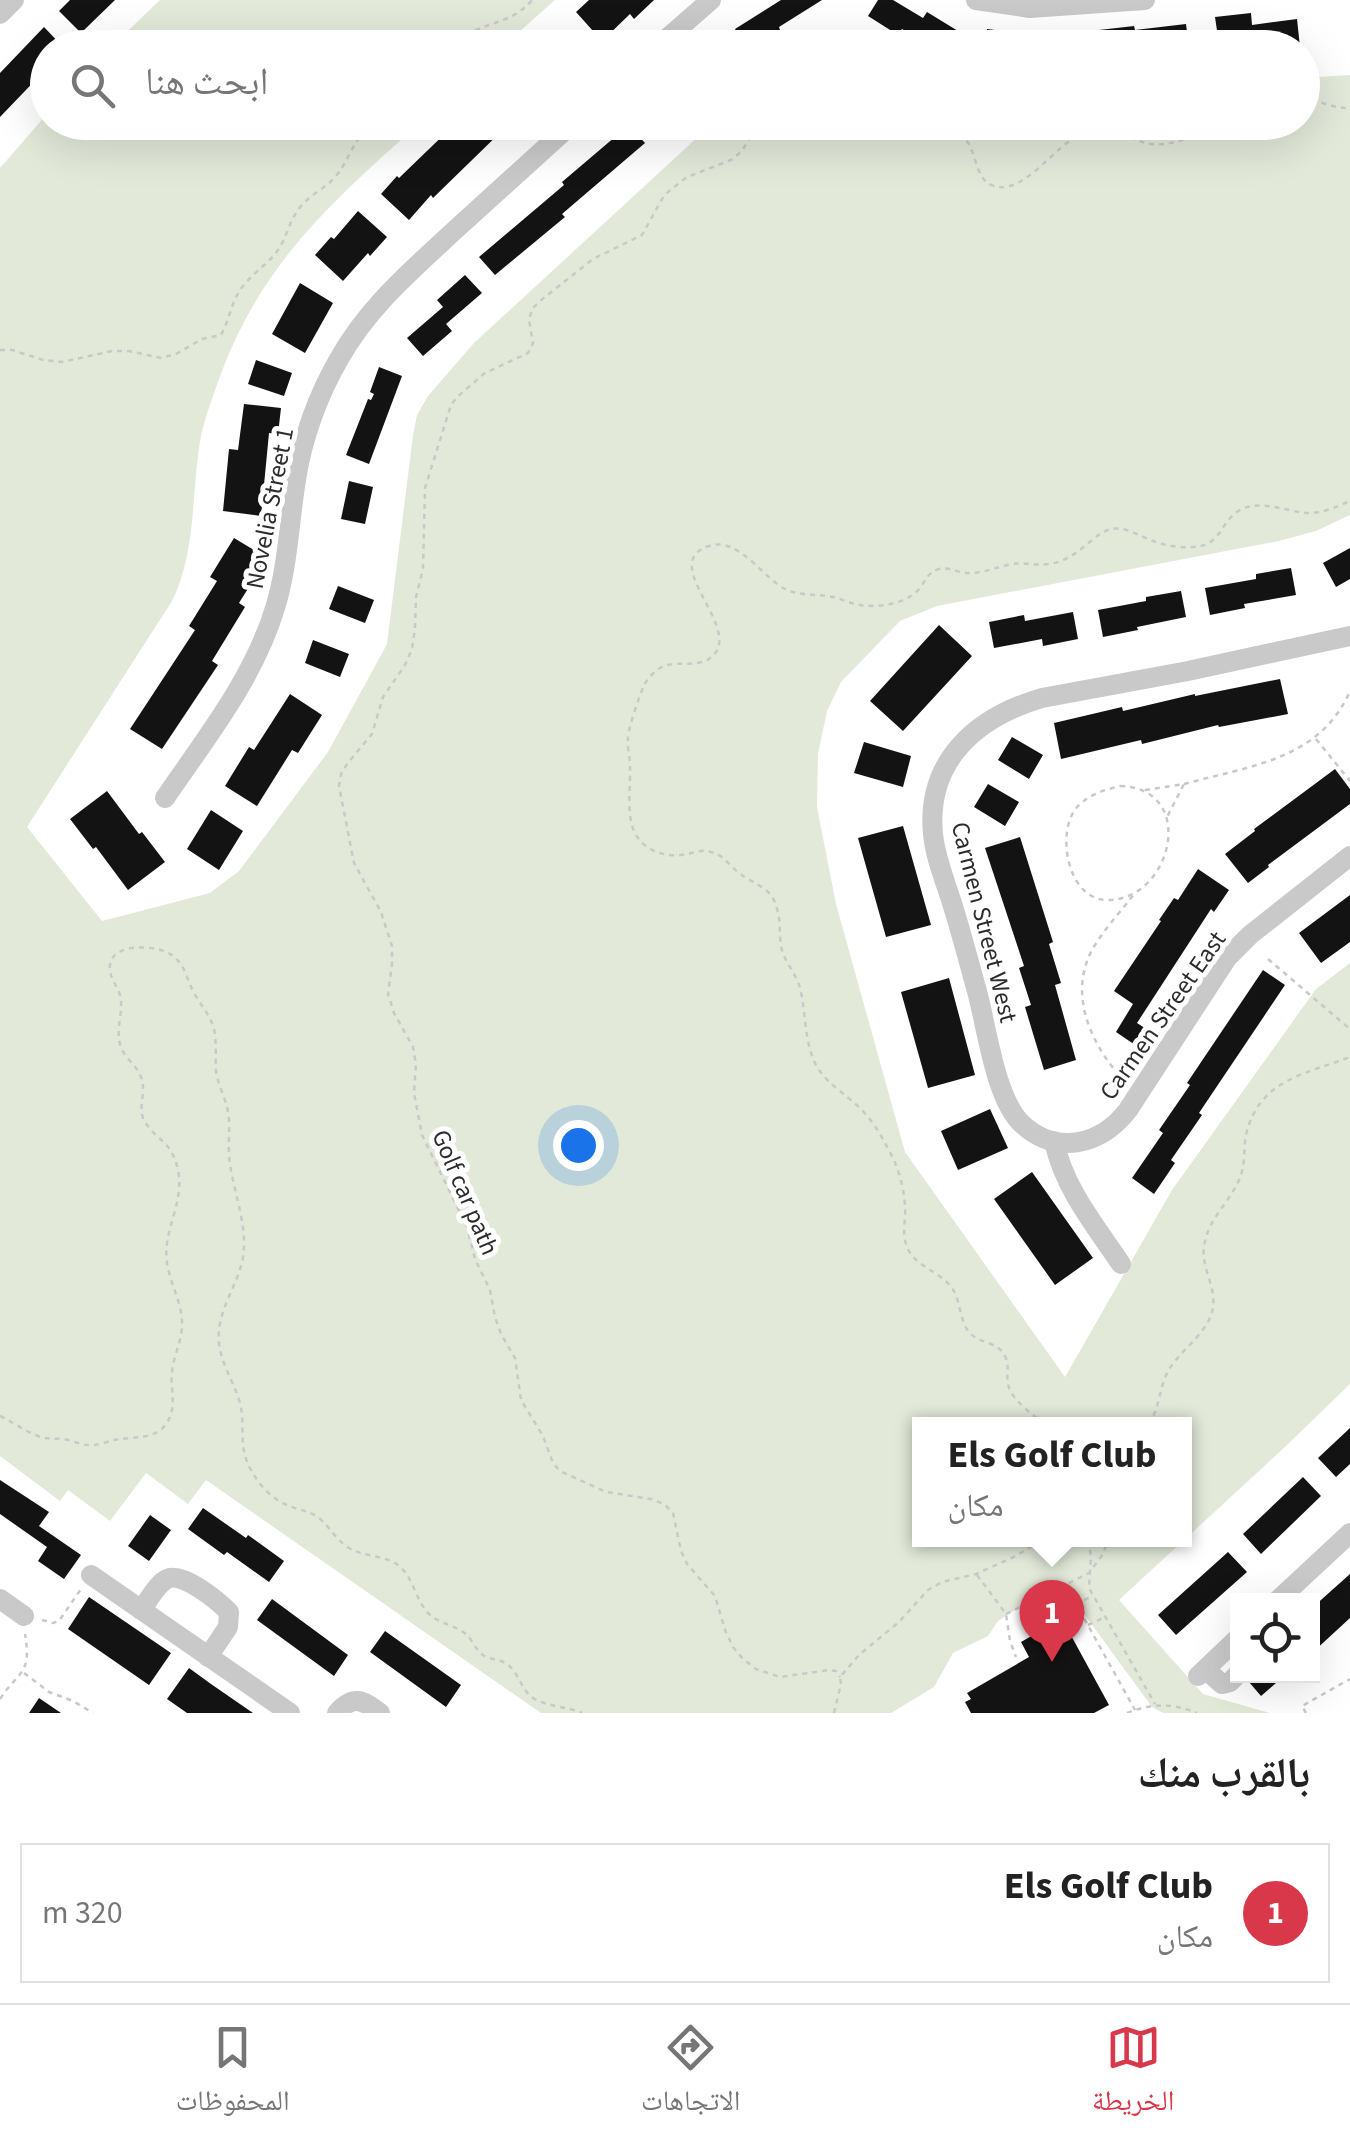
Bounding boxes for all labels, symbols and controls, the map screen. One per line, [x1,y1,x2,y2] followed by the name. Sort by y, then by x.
[30,30,1320,140] search box
[145,55,268,109] text: ابحث هنا
[65,58,120,113] icon: search
[237,424,303,592] street label: Novelia Street 1
[942,818,1026,1027] street label: Carmen Street West
[1091,923,1235,1107] street label: Carmen Street East
[553,1120,604,1171] your location
[423,1124,508,1261] street label: Golf car path
[912,1417,1192,1547] popup
[947,1428,1157,1482] text: Els Golf Club
[947,1483,1004,1529] text: مكان
[1020,1580,1084,1662] pin: 1
[1230,1593,1320,1683] map controls
[1230,1593,1320,1683] button: locate
[1138,1744,1310,1804] text: بالقرب منك
[1004,1859,1213,1913] text: Els Golf Club
[42,1890,123,1936] text: 320 m
[1267,1890,1284,1936] text: 1
[1157,1914,1213,1960] text: مكان
[176,2020,290,2128] tab: المحفوظات
[641,2020,740,2128] tab: الاتجاهات
[1092,2020,1174,2128] tab: الخريطة

